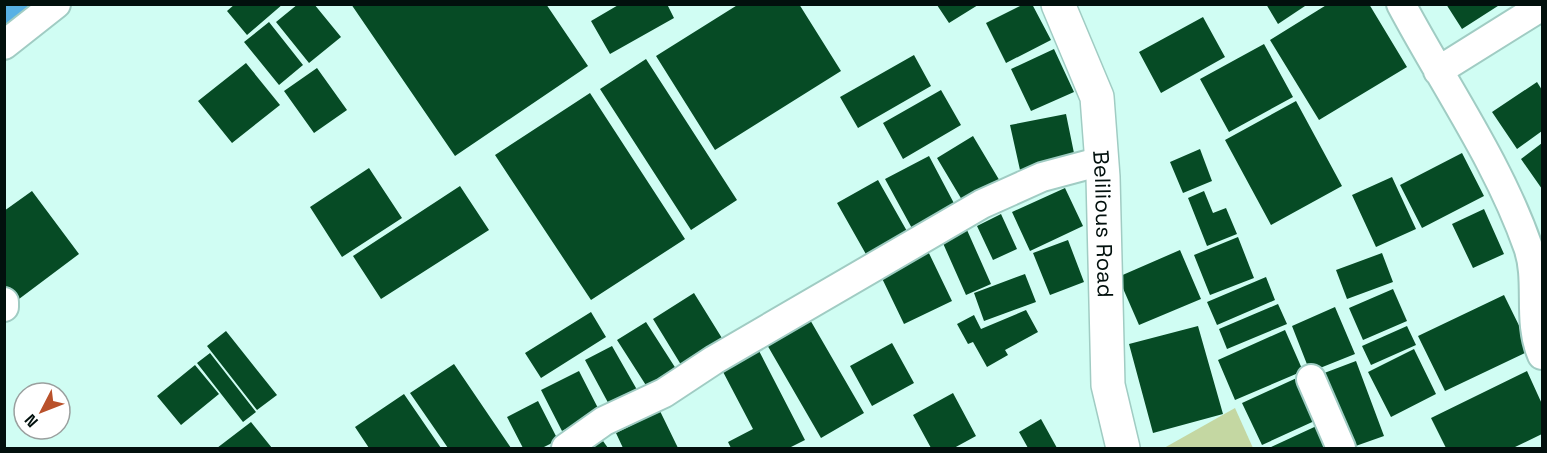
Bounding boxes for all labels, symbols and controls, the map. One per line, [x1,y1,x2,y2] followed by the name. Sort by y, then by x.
[1087,149,1120,298] street label: Belilious Road
[12,381,72,441] north arrow
[20,410,43,432] text: N

